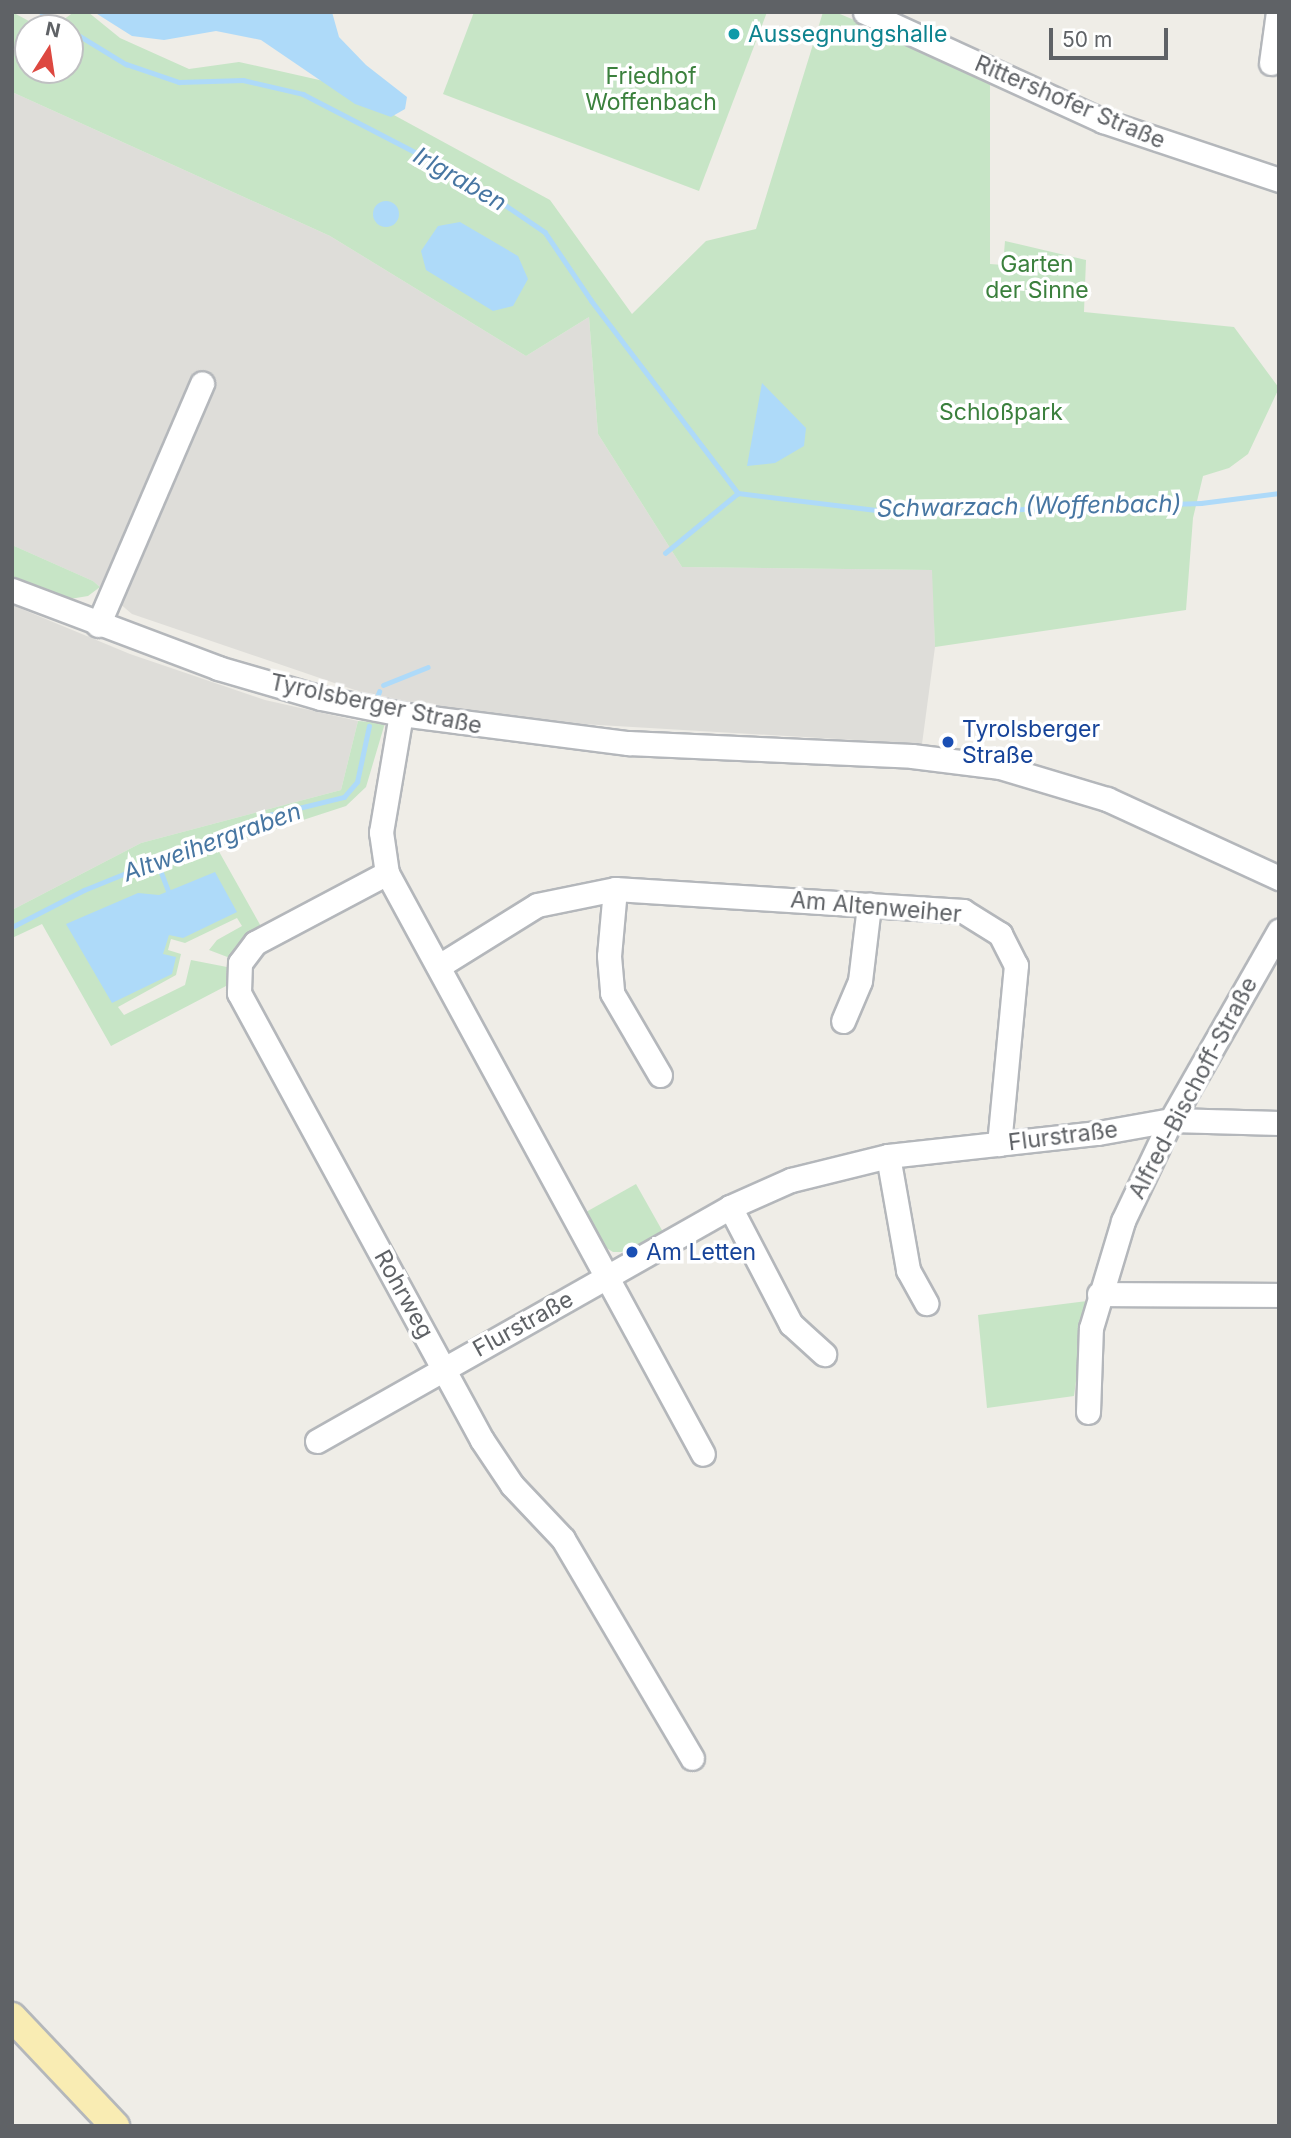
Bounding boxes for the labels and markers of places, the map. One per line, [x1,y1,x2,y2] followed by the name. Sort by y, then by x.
[748,20,947,48] place label: Aussegnungshalle
[726,26,742,42] marker: Aussegnungshalle
[962,715,1100,769] place label: Tyrolsberger Straße
[940,734,956,750] marker: Tyrolsberger Straße
[646,1238,756,1266] place label: Am Letten
[624,1244,640,1260] marker: Am Letten

